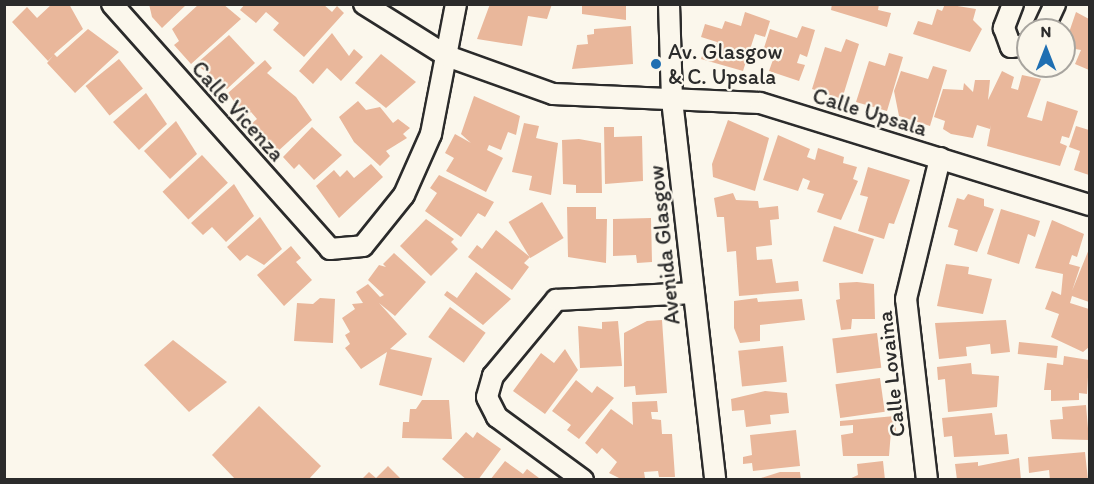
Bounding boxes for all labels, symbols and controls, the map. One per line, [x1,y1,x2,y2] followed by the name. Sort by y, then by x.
[1016,18,1076,78] north arrow
[1041,22,1051,41] text: N
[668,38,782,90] place label: Av. Glasgow & C. Upsala
[186,55,290,167] street label: Calle Vicenza
[649,57,663,71] marker: Av. Glasgow & C. Upsala
[810,82,930,142] street label: Calle Upsala
[642,164,686,326] street label: Avenida Glasgow
[871,310,911,438] street label: Calle Lovaina

